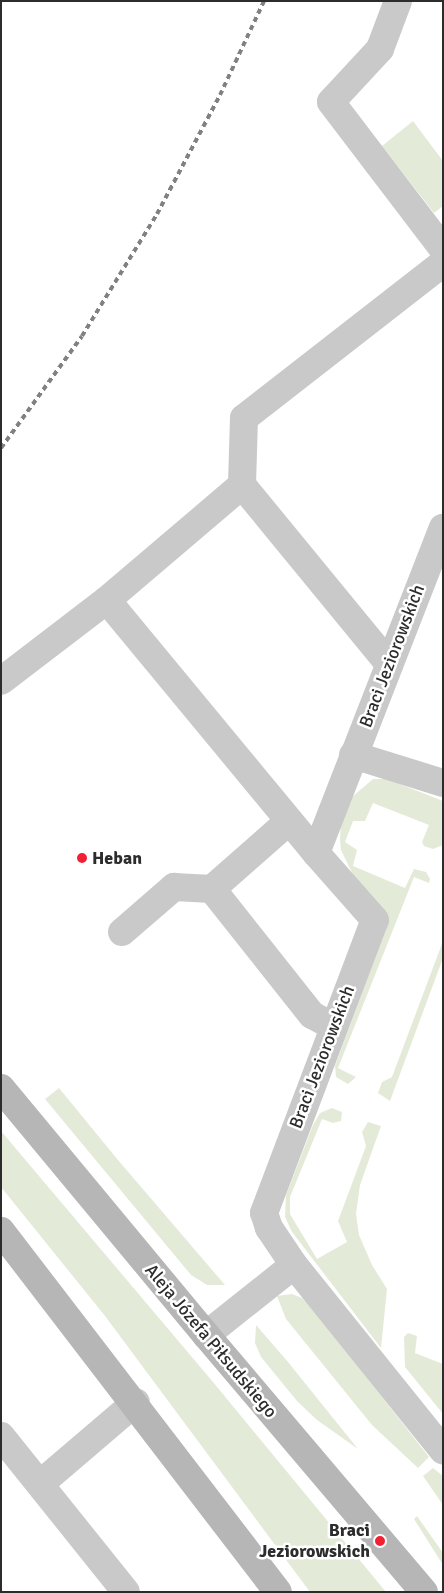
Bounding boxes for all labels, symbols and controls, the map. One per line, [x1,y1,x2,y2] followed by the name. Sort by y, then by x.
[355,581,429,731] street label: Braci Jeziorowskich
[92,847,142,869] place label: Heban
[76,852,88,864] marker: Heban
[285,982,359,1132] street label: Braci Jeziorowskich
[140,1260,282,1422] street label: Aleja Józefa Piłsudskiego
[259,1520,370,1562] place label: Braci Jeziorowskich
[374,1535,386,1547] marker: Braci Jeziorowskich

